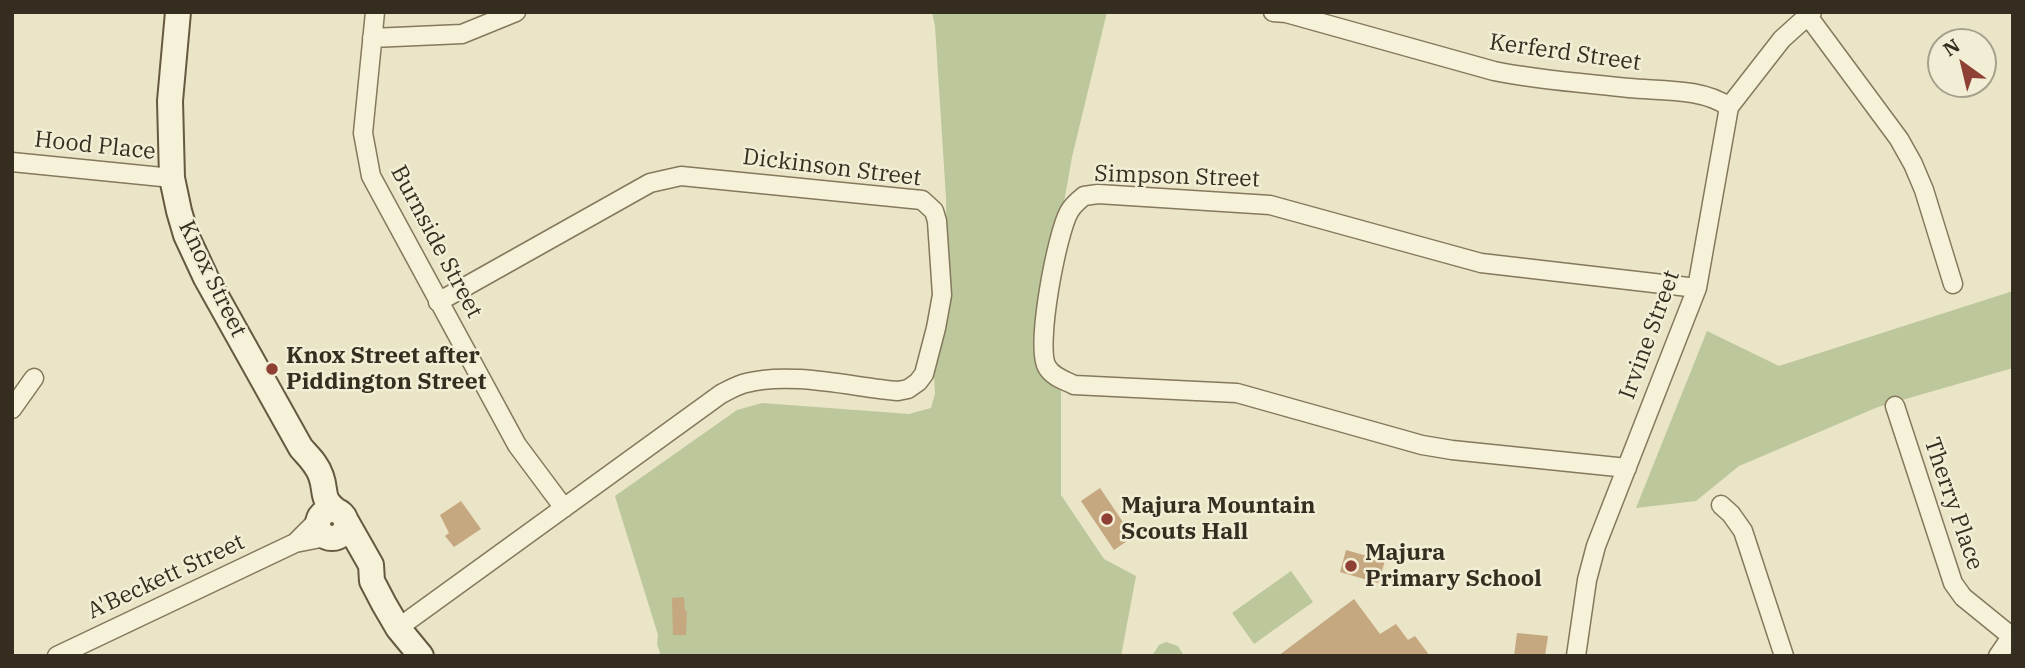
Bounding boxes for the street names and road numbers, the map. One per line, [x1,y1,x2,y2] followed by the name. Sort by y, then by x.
[1487,29,1643,77] street label: Kerferd Street
[33,126,157,166] street label: Hood Place
[741,143,923,193] street label: Dickinson Street
[1094,160,1260,194] street label: Simpson Street
[384,161,488,323] street label: Burnside Street
[172,216,252,342] street label: Knox Street
[1614,267,1686,403] street label: Irvine Street
[1917,434,1989,574] street label: Therry Place
[83,529,249,625] street label: A'Beckett Street

